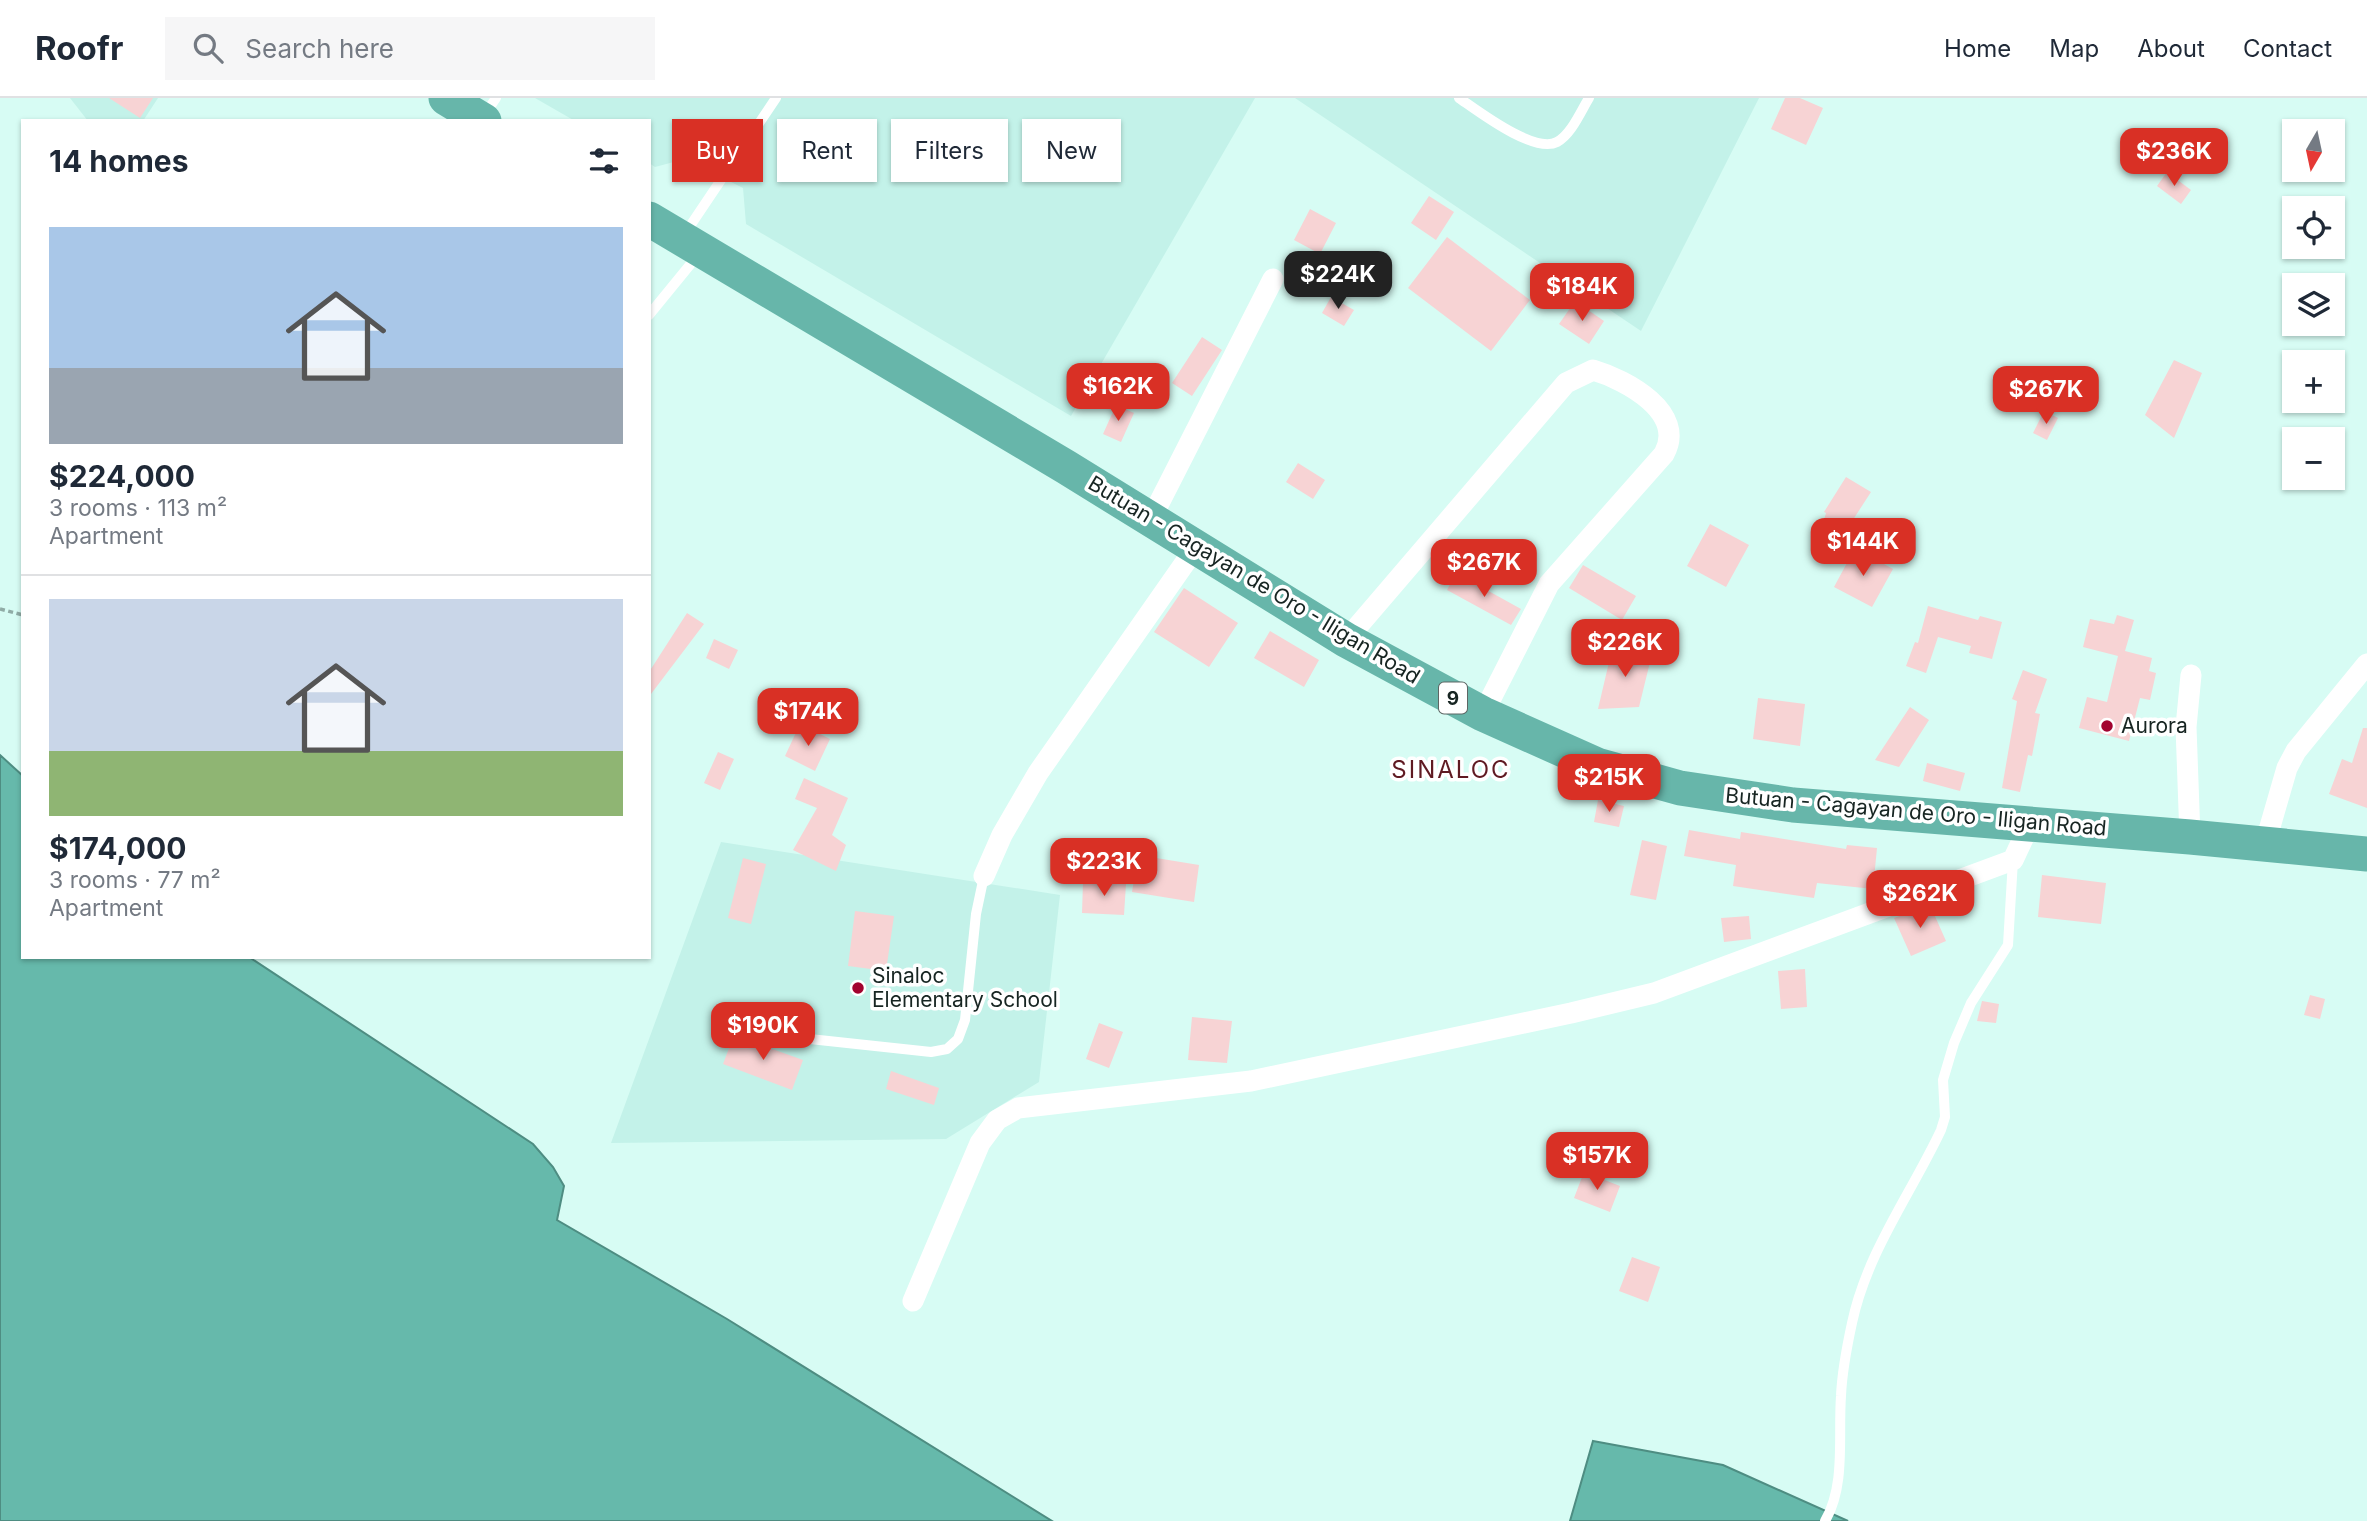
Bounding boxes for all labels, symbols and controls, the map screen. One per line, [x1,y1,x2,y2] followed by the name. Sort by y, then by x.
[165,17,655,80] search box
[35,28,123,68] text: Roofr
[189,29,227,67] icon: search
[245,33,394,64] text: Search here
[1944,34,2011,63] text: Home
[2049,34,2099,63] text: Map
[2137,34,2205,63] text: About
[2243,34,2332,63] text: Contact
[672,119,763,182] chip: Buy
[777,119,877,182] chip: Rent
[891,119,1008,182] chip: Filters
[1022,119,1121,182] chip: New
[2282,119,2345,182] north arrow
[2282,119,2345,490] map controls
[2125,129,2223,188] pin: $236K
[2136,137,2212,165] text: $236K
[585,142,623,180] icon: filters
[49,143,188,179] text: 14 homes
[2282,196,2345,259] button: locate
[1289,252,1387,311] pin: $224K
[1300,260,1376,288] text: $224K
[1533,264,1631,323] pin: $184K
[1546,272,1618,300] text: $184K
[273,273,399,399] icon: home
[2282,273,2345,336] button: layers
[2282,350,2345,413] button: +
[1069,364,1167,423] pin: $162K
[1997,366,2095,426] pin: $267K
[1083,372,1153,400] text: $162K
[2009,375,2083,403] text: $267K
[2282,427,2345,490] button: −
[49,458,195,494] text: $224,000
[1084,470,1425,689] street label: Butuan - Cagayan de Oro - Iligan Road
[49,494,227,522] text: 3 rooms · 113 m²
[1814,518,1912,578] pin: $144K
[49,522,163,550] text: Apartment
[1827,527,1899,555] text: $144K
[1435,540,1533,599] pin: $267K
[1447,548,1521,576] text: $267K
[1576,620,1674,679] pin: $226K
[1587,628,1663,656] text: $226K
[273,645,399,771] icon: home
[1439,682,1467,713] road number: 9
[759,688,857,748] pin: $174K
[773,697,843,725] text: $174K
[2121,713,2188,738] place label: Aurora
[2099,718,2115,734] marker: Aurora
[1560,754,1658,814] pin: $215K
[1391,755,1511,784] district label: SINALOC
[1574,763,1644,791] text: $215K
[1724,782,2108,841] street label: Butuan - Cagayan de Oro - Iligan Road
[49,830,186,866] text: $174,000
[1055,838,1153,898] pin: $223K
[1066,847,1142,875] text: $223K
[49,866,221,894] text: 3 rooms · 77 m²
[1871,870,1969,930] pin: $262K
[1882,879,1958,907] text: $262K
[49,894,163,922] text: Apartment
[872,963,1058,1012] place label: Sinaloc Elementary School
[850,980,866,996] marker: Sinaloc Elementary School
[714,1002,812,1062] pin: $190K
[727,1011,799,1039] text: $190K
[1548,1132,1646,1192] pin: $157K
[1562,1141,1632,1169] text: $157K

